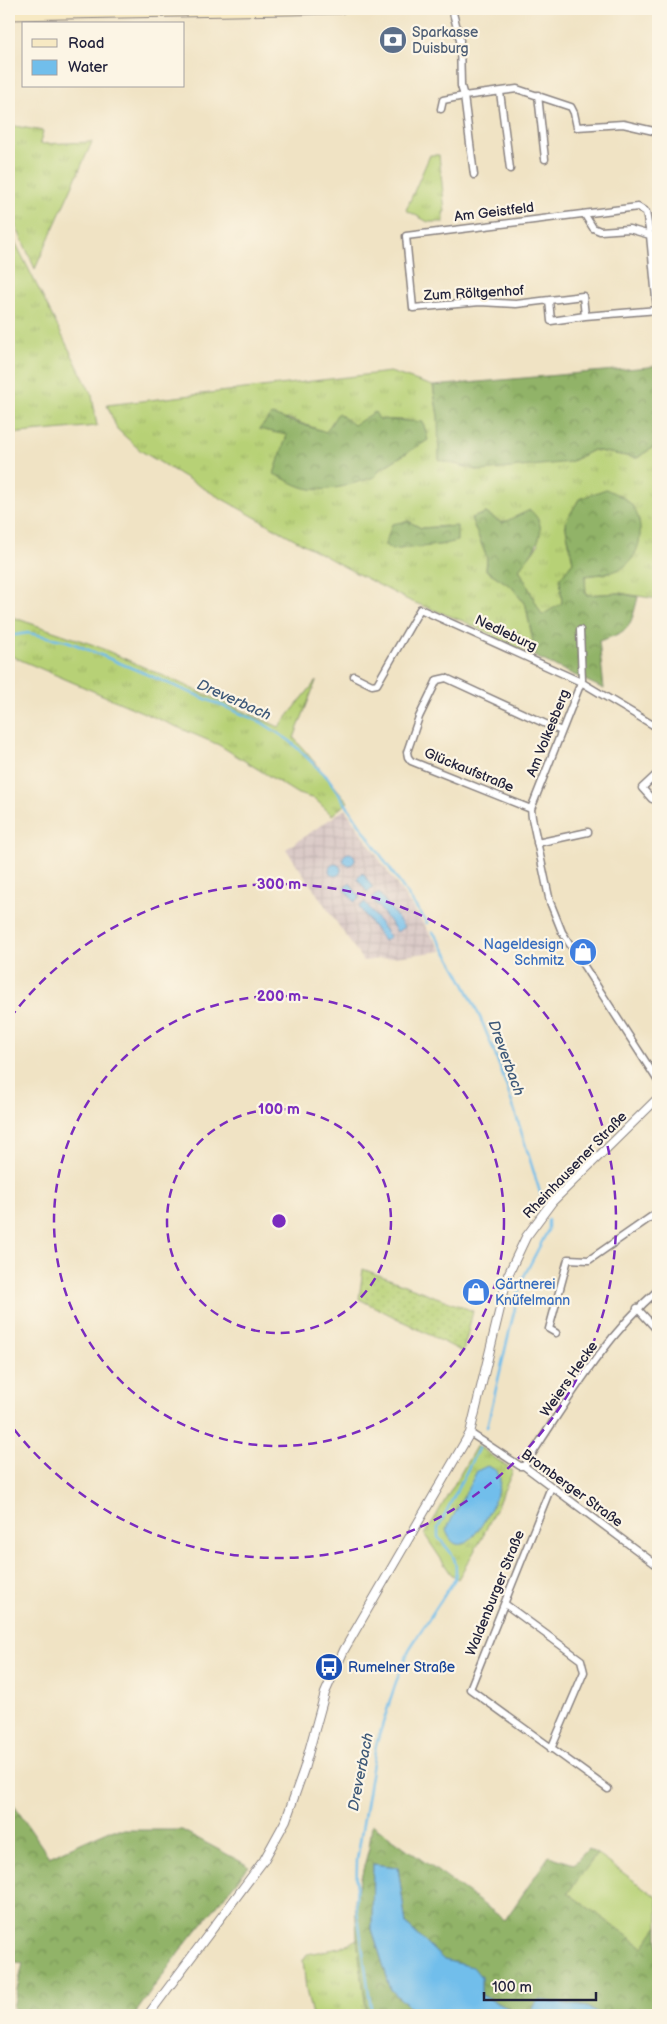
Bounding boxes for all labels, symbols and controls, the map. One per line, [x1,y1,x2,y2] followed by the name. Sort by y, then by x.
[22,22,185,88] legend
[412,24,478,57] place label: Sparkasse Duisburg
[378,25,408,55] bank icon: Sparkasse Duisburg
[68,34,104,53] text: Road
[68,58,108,77] text: Water
[453,199,535,225] street label: Am Geistfeld
[422,282,525,304] street label: Zum Röltgenhof
[472,611,540,655] street label: Nedleburg
[194,675,274,725] water label: Dreverbach
[523,687,573,779] street label: Am Volkesberg
[422,744,516,796] street label: Glückaufstraße
[257,875,301,894] text: 300 m
[484,936,564,969] place label: Nageldesign Schmitz
[568,937,598,967] shop icon: Nageldesign Schmitz
[257,987,301,1006] text: 200 m
[484,1018,528,1098] water label: Dreverbach
[258,1100,300,1119] text: 100 m
[519,1108,631,1222] street label: Rheinhausener Straße
[270,1212,288,1230] centre of rings
[495,1276,570,1309] place label: Gärtnerei Knüfelmann
[461,1277,491,1307] shop icon: Gärtnerei Knüfelmann
[537,1338,601,1420] street label: Weiers Hecke
[518,1445,626,1531] street label: Bromberger Straße
[462,1528,528,1658] street label: Waldenburger Straße
[314,1652,344,1682] bus stop icon: Rumelner Straße
[348,1659,455,1676] place label: Rumelner Straße
[344,1731,378,1813] water label: Dreverbach
[484,1969,597,2001] scale bar
[492,1978,532,1997] text: 100 m

